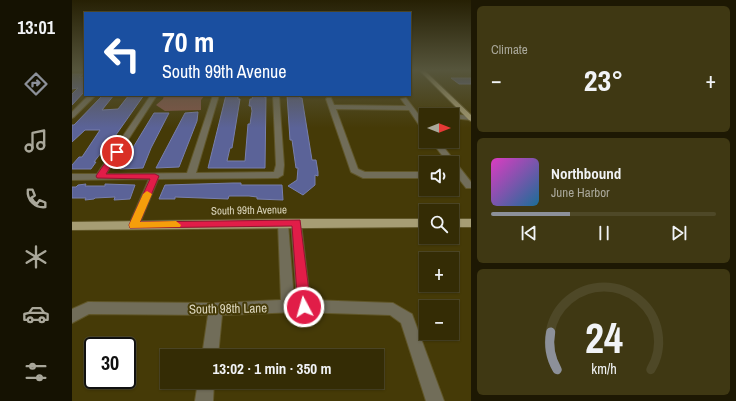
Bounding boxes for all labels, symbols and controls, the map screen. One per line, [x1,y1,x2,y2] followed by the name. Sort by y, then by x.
[17,15,55,40] text: 13:01
[162,23,214,61] text: 70 m
[96,28,148,80] icon: left
[491,41,528,58] text: Climate
[162,59,287,84] text: South 99th Avenue
[584,60,623,100] text: 23°
[491,65,502,95] text: −
[705,65,716,95] text: +
[22,70,50,98] icon: directions
[419,108,459,148] north arrow
[419,108,459,340] map controls
[22,127,50,155] icon: music
[100,135,134,169] pin
[106,141,128,163] icon: arrive
[419,156,459,196] button: sound
[551,163,621,184] text: Northbound
[551,184,610,201] text: June Harbor
[22,185,50,213] icon: phone
[211,202,287,218] street label: South 99th Avenue
[419,204,459,244] button: search
[518,222,540,244] icon: previous
[593,222,615,244] icon: pause
[668,222,690,244] icon: next
[22,243,50,271] icon: climate
[419,252,459,292] button: +
[283,286,325,328] position arrow
[189,299,267,318] street label: South 98th Lane
[22,300,50,328] icon: car
[419,300,459,340] button: −
[585,310,622,366] text: 24
[84,337,136,389] speed limit sign: 30
[22,358,50,386] icon: filters
[213,358,331,379] text: 13:02 · 1 min · 350 m
[591,359,616,378] text: km/h

